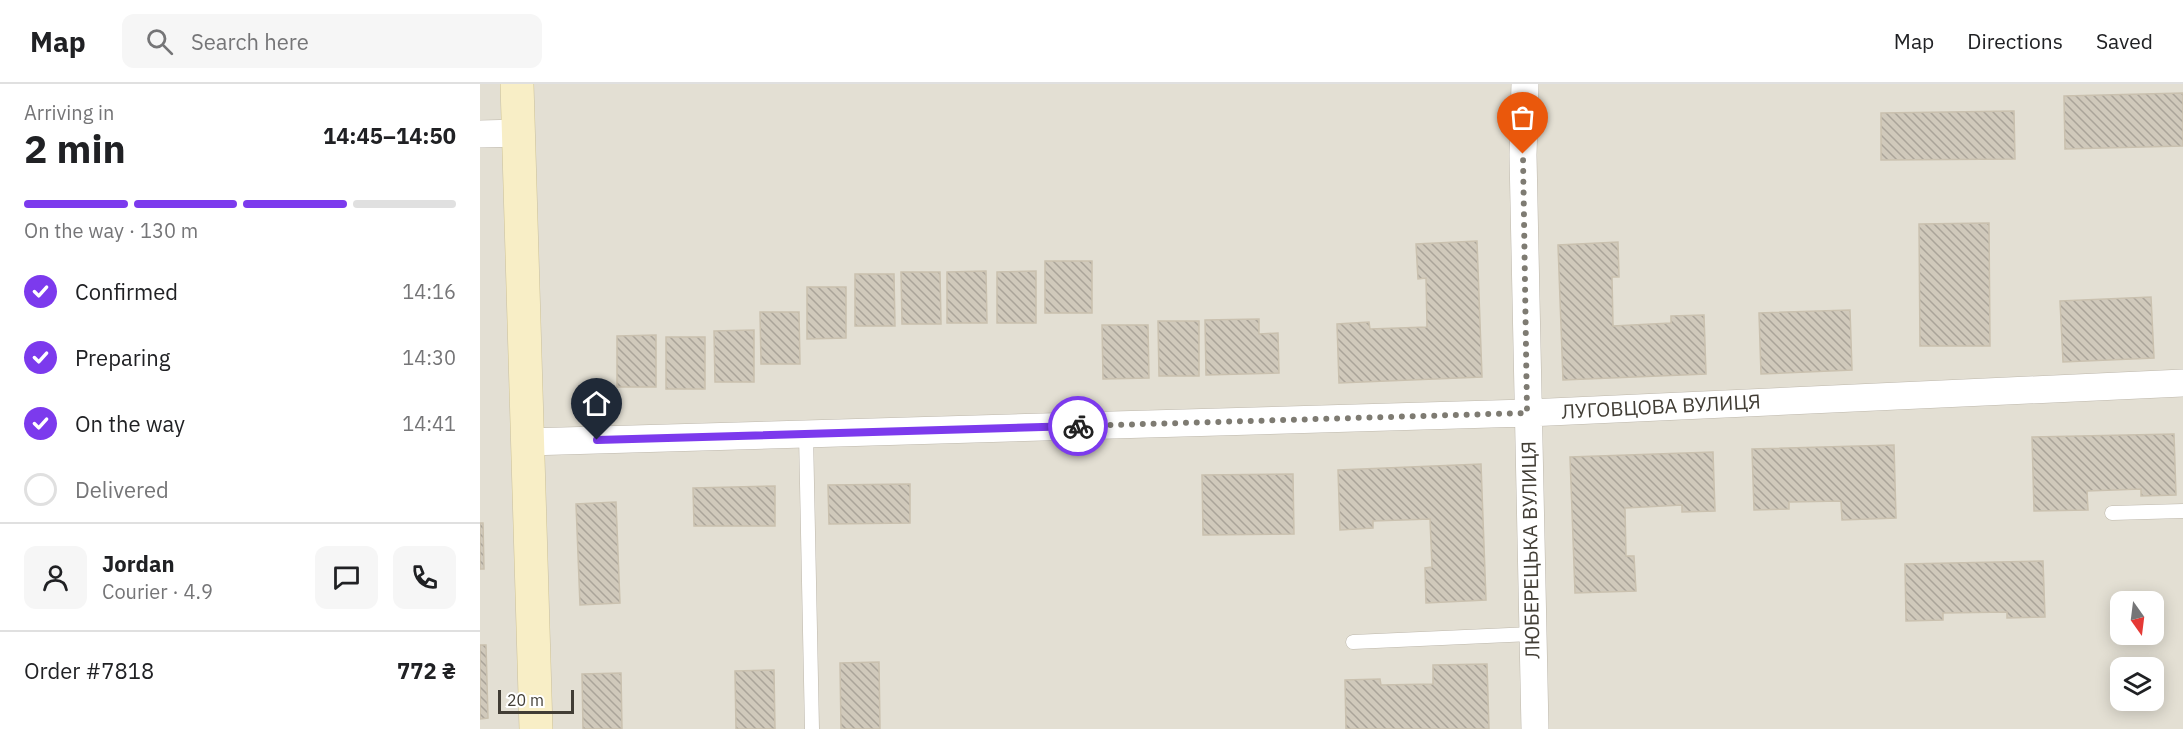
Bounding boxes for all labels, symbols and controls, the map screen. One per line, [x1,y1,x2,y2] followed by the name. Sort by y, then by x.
[122,14,542,68] search box
[30,23,86,60] text: Map
[143,25,176,58] icon: search
[191,27,309,56] text: Search here
[1894,27,1934,55] text: Map
[1967,27,2063,55] text: Directions
[2096,27,2153,55] text: Saved
[1497,92,1548,154] pin
[24,99,114,126] text: Arriving in
[1506,101,1539,134] icon: bag
[323,121,456,150] text: 14:45–14:50
[24,123,126,174] text: 2 min
[24,217,198,244] text: On the way · 130 m
[24,275,57,308] icon: check
[75,277,178,306] text: Confirmed
[402,278,456,305] text: 14:16
[24,341,57,374] icon: check
[75,343,170,372] text: Preparing
[402,344,456,371] text: 14:30
[571,378,622,440] pin
[580,387,613,420] icon: home
[1561,387,1761,425] street label: ЛУГОВЦОВА ВУЛИЦЯ
[1048,396,1108,456] courier
[24,407,57,440] icon: check
[75,409,185,438] text: On the way
[402,410,456,437] text: 14:41
[1062,410,1095,443] icon: bike
[1515,441,1545,659] street label: ЛЮБЕРЕЦЬКА ВУЛИЦЯ
[75,475,169,504] text: Delivered
[24,546,87,609] button: person
[315,546,378,609] button: chat
[393,546,456,609] button: phone
[102,549,175,578] text: Jordan
[102,578,213,605] text: Courier · 4.9
[2110,591,2164,645] north arrow
[2110,591,2164,711] map controls
[24,656,154,685] text: Order #7818
[397,656,456,685] text: 772 ₴
[2110,657,2164,711] button: layers
[498,687,574,714] scale bar
[507,690,544,710] text: 20 m

